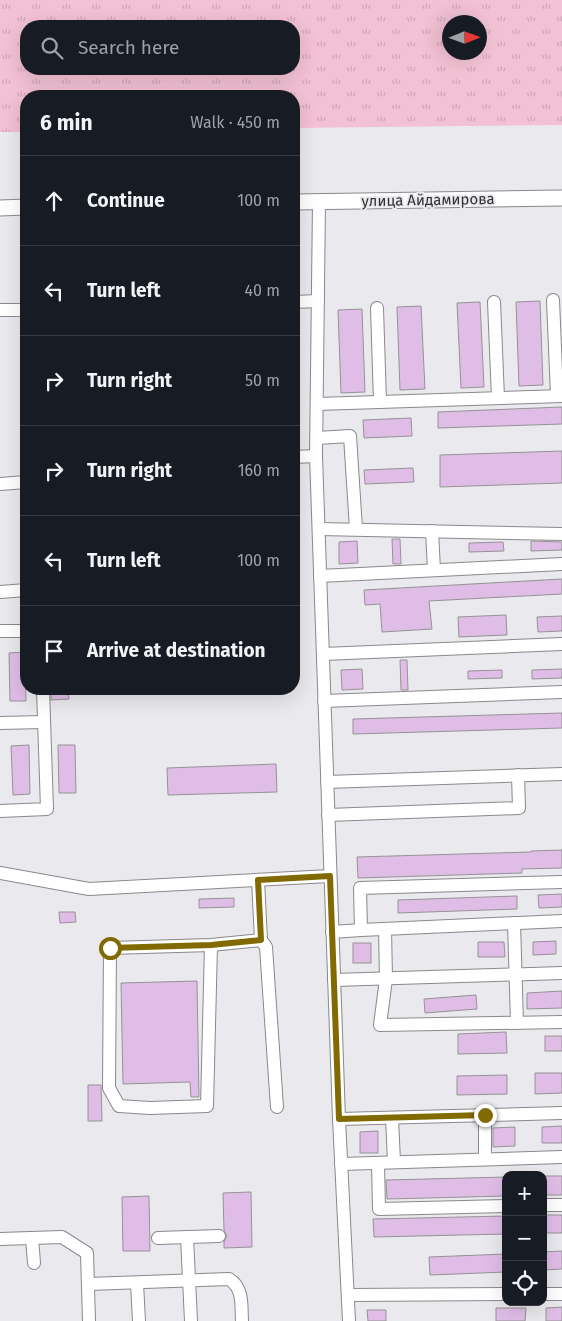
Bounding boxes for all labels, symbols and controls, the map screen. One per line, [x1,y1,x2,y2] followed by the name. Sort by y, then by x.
[442,15,487,60] north arrow
[20,20,300,75] search box
[38,34,66,62] icon: search
[78,36,179,59] text: Search here
[40,110,93,136] text: 6 min
[190,113,280,132] text: Walk · 450 m
[40,187,68,215] icon: ahead
[87,189,165,212] text: Continue
[361,190,495,210] street label: улица Айдамирова
[237,191,280,210] text: 100 m
[40,277,68,305] icon: left
[87,279,161,302] text: Turn left
[245,281,280,300] text: 40 m
[40,367,68,395] icon: right
[87,369,172,392] text: Turn right
[245,371,280,390] text: 50 m
[40,457,68,485] icon: right
[87,459,172,482] text: Turn right
[238,461,280,480] text: 160 m
[40,547,68,575] icon: left
[87,549,161,572] text: Turn left
[237,551,280,570] text: 100 m
[40,637,68,665] icon: arrive
[87,639,266,662] text: Arrive at destination
[99,937,122,960] route start
[474,1104,497,1127] route end
[502,1171,547,1306] map controls
[502,1171,547,1216] button: +
[502,1216,547,1261] button: −
[502,1261,547,1306] button: locate

